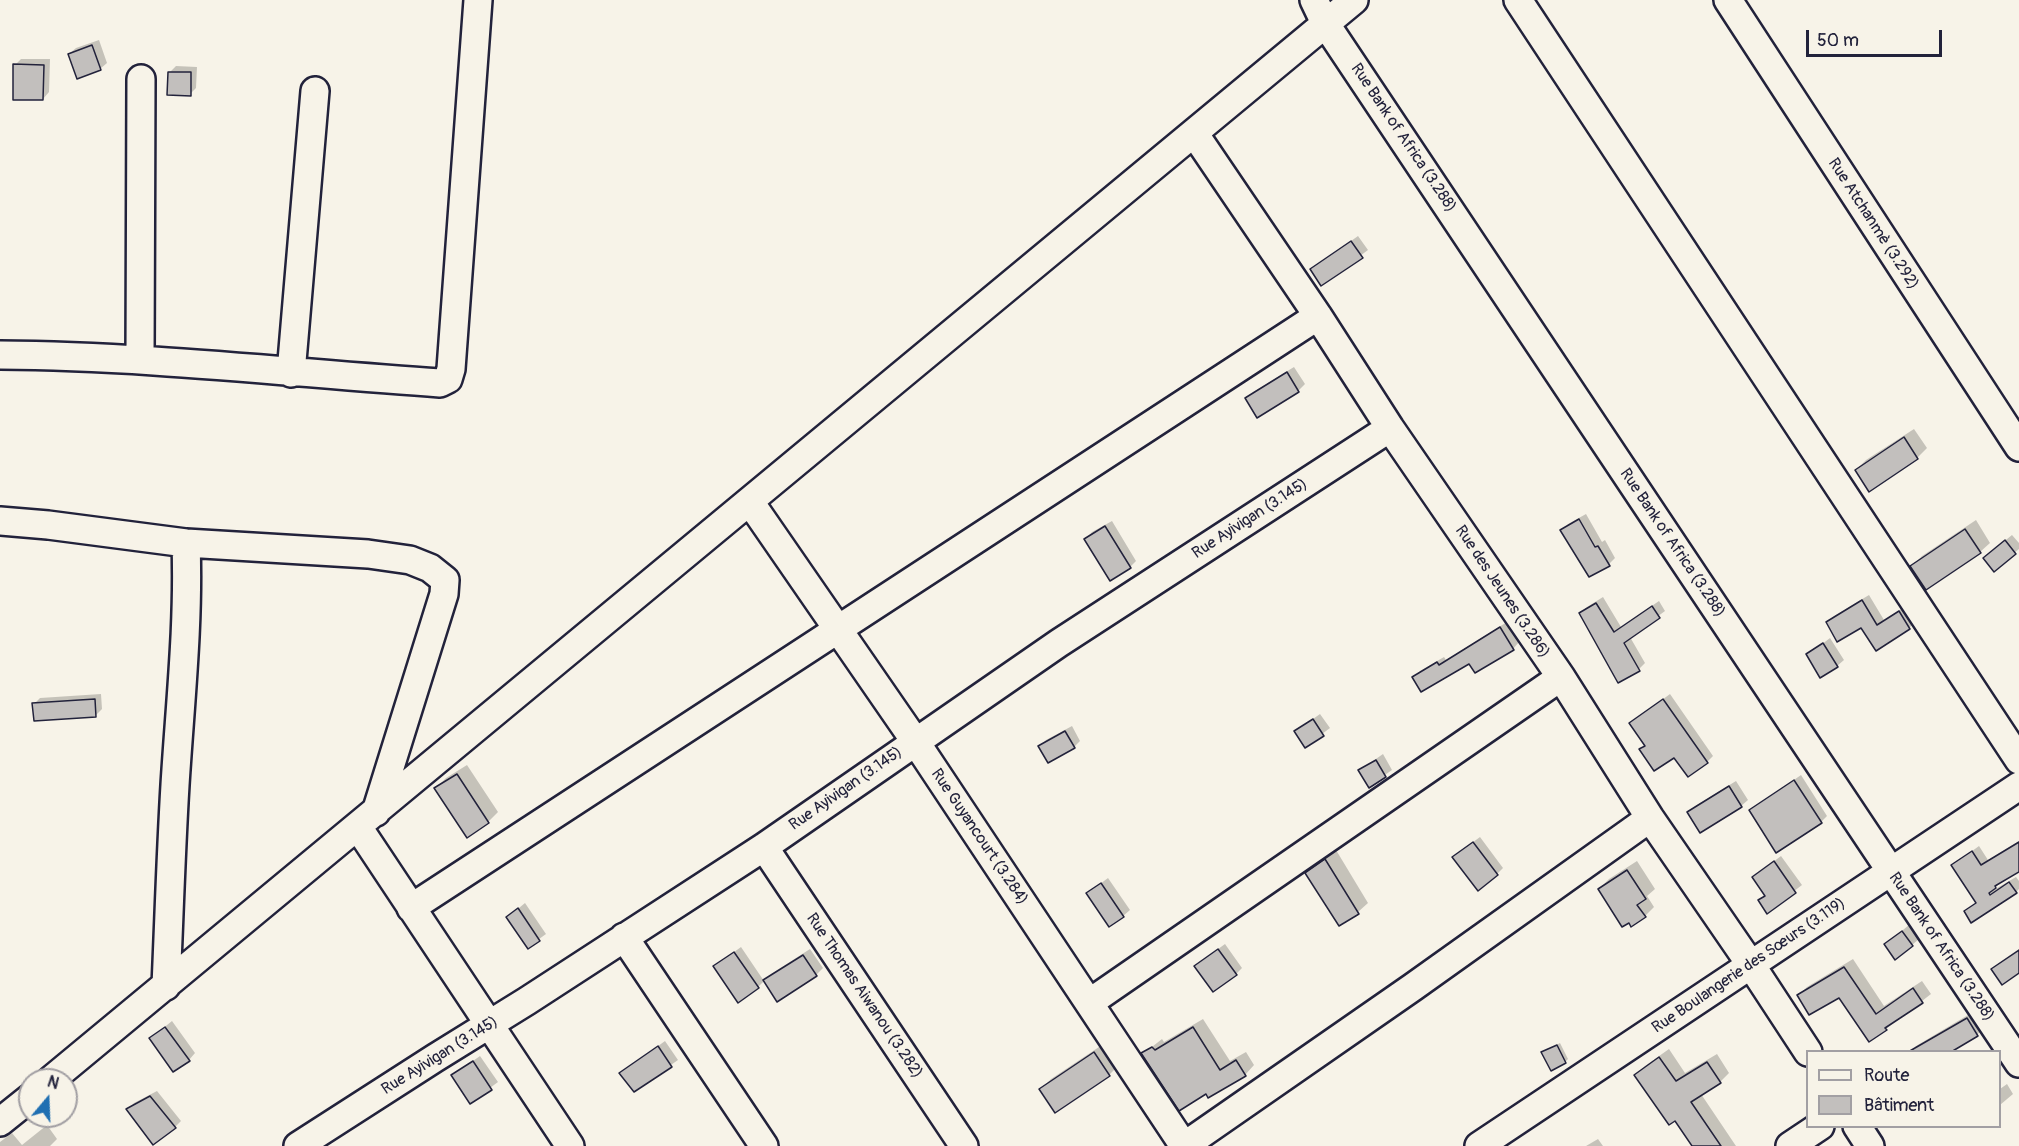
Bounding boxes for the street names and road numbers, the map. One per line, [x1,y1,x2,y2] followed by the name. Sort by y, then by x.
[1346,60,1460,216] street label: Rue Bank of Africa (3.288)
[1823,155,1923,293] street label: Rue Atchanmè (3.292)
[1615,465,1729,621] street label: Rue Bank of Africa (3.288)
[1189,475,1311,563] street label: Rue Ayivigan (3.145)
[1450,522,1554,662] street label: Rue des Jeunes (3.286)
[786,743,906,835] street label: Rue Ayivigan (3.145)
[926,765,1032,909] street label: Rue Guyancourt (3.284)
[1884,869,1998,1025] street label: Rue Bank of Africa (3.288)
[1649,894,1849,1038] street label: Rue Boulangerie des Sœurs (3.119)
[802,910,926,1082] street label: Rue Thomas Aiwanou (3.282)
[378,1012,502,1100] street label: Rue Ayivigan (3.145)

